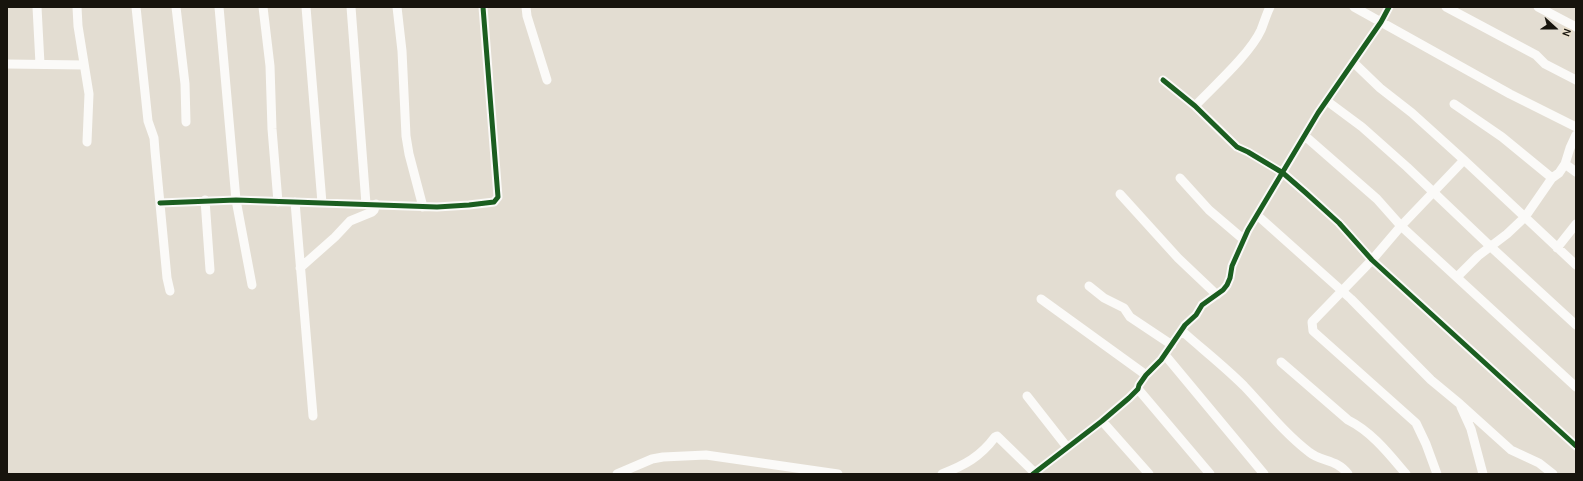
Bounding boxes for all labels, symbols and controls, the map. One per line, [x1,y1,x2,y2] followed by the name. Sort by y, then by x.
[1535,8,1575,48] north arrow
[1559,26,1574,38] text: N

